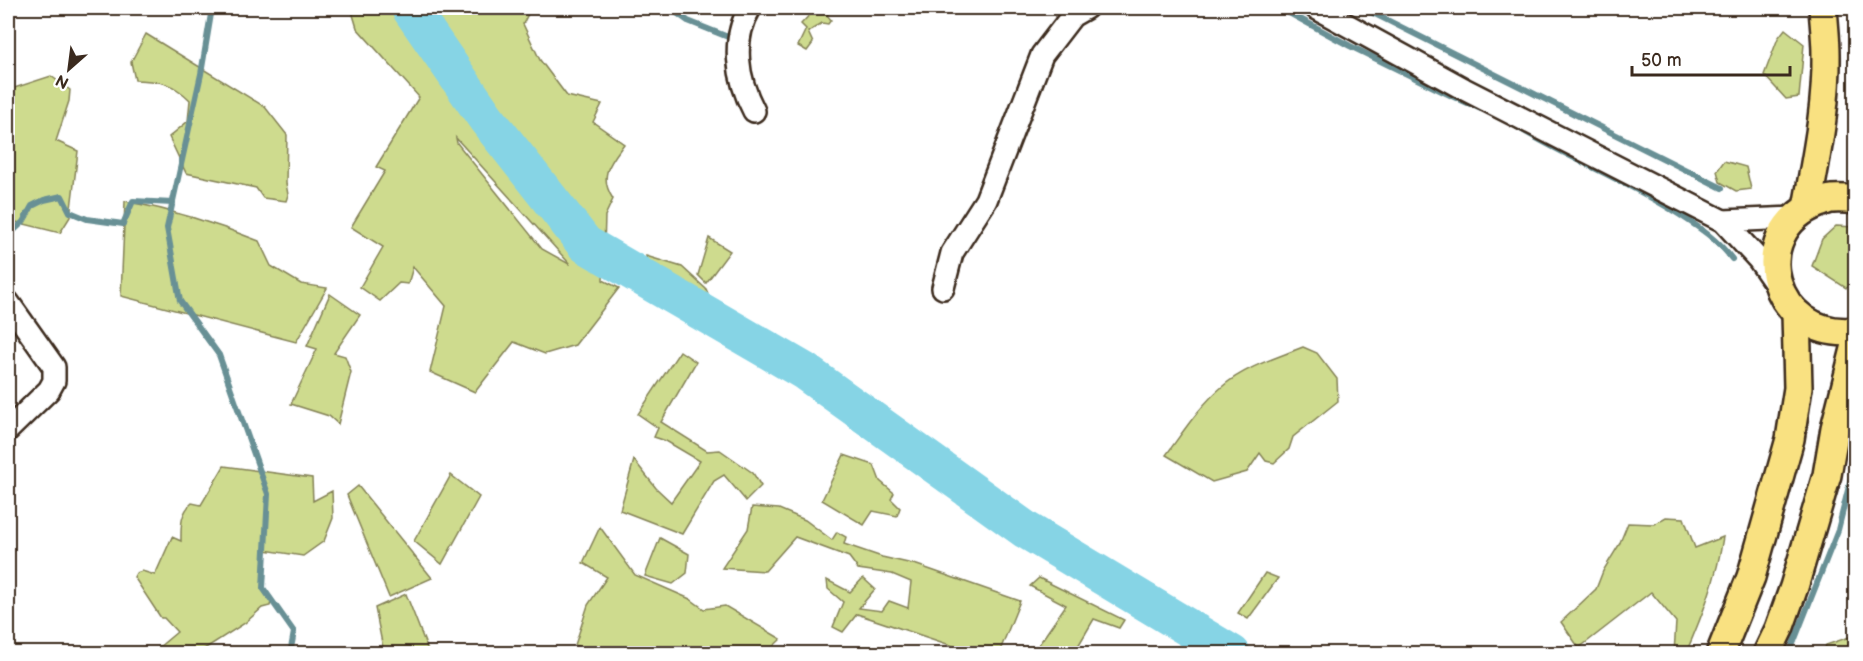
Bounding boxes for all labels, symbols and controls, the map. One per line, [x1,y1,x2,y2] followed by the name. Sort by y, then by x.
[39,39,99,99] north arrow
[1632,39,1790,77] scale bar
[1641,50,1682,71] text: 50 m
[53,70,72,92] text: N

